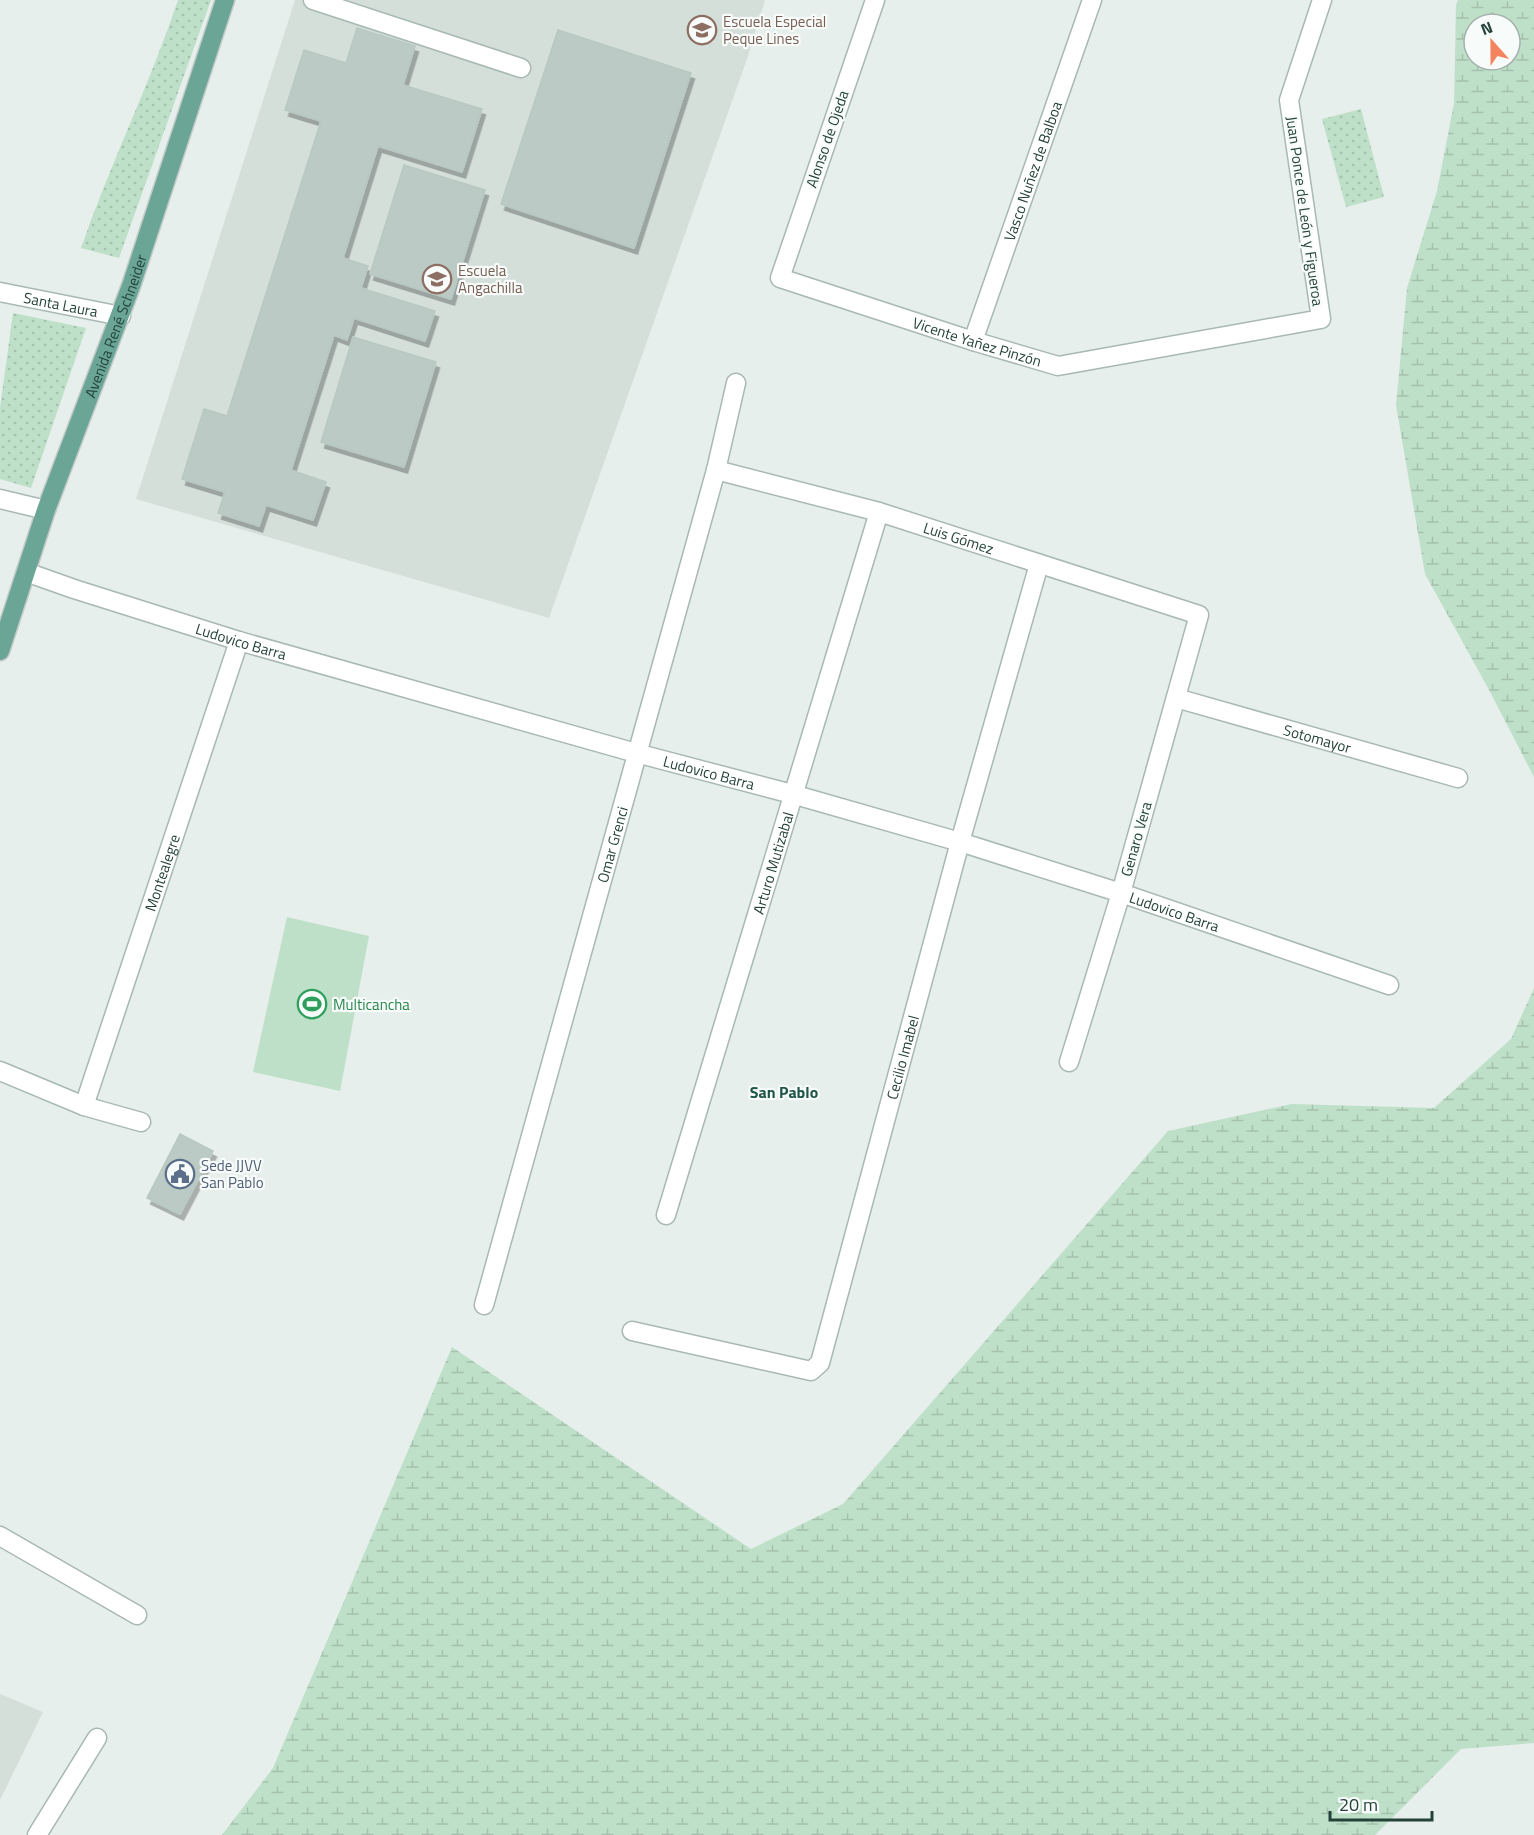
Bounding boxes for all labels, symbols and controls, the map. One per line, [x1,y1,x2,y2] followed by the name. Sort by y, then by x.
[723,10,826,50] place label: Escuela Especial Peque Lines
[1462,12,1522,72] north arrow
[686,14,718,46] school or university icon: Escuela Especial Peque Lines
[1477,15,1496,41] text: N
[800,87,855,191] street label: Alonso de Ojeda
[997,98,1068,244] street label: Vasco Nuñez de Balboa
[1280,115,1330,308] street label: Juan Ponce de León y Figueroa
[78,251,152,401] street label: Avenida René Schneider
[458,259,523,299] place label: Escuela Angachilla
[421,263,453,295] school or university icon: Escuela Angachilla
[22,285,100,323] street label: Santa Laura
[910,311,1044,372] street label: Vicente Yañez Pinzón
[920,516,997,560] street label: Luis Gómez
[193,617,290,665] street label: Ludovico Barra
[1281,718,1354,759] street label: Sotomayor
[661,749,758,795] street label: Ludovico Barra
[1114,798,1158,879] street label: Genaro Vera
[590,804,634,885] street label: Omar Grenci
[746,809,799,917] street label: Arturo Mutizabal
[138,831,185,914] street label: Montealegre
[1127,885,1223,938] street label: Ludovico Barra
[296,988,328,1020] sports icon: Multicancha
[333,993,410,1016] place label: Multicancha
[880,1013,924,1102] street label: Cecilio Imabel
[750,1080,818,1104] district label: San Pablo
[201,1154,264,1194] place label: Sede JJVV San Pablo
[164,1158,196,1190] public building icon: Sede JJVV San Pablo
[1330,1784,1432,1822] scale bar
[1339,1791,1378,1818] text: 20 m

